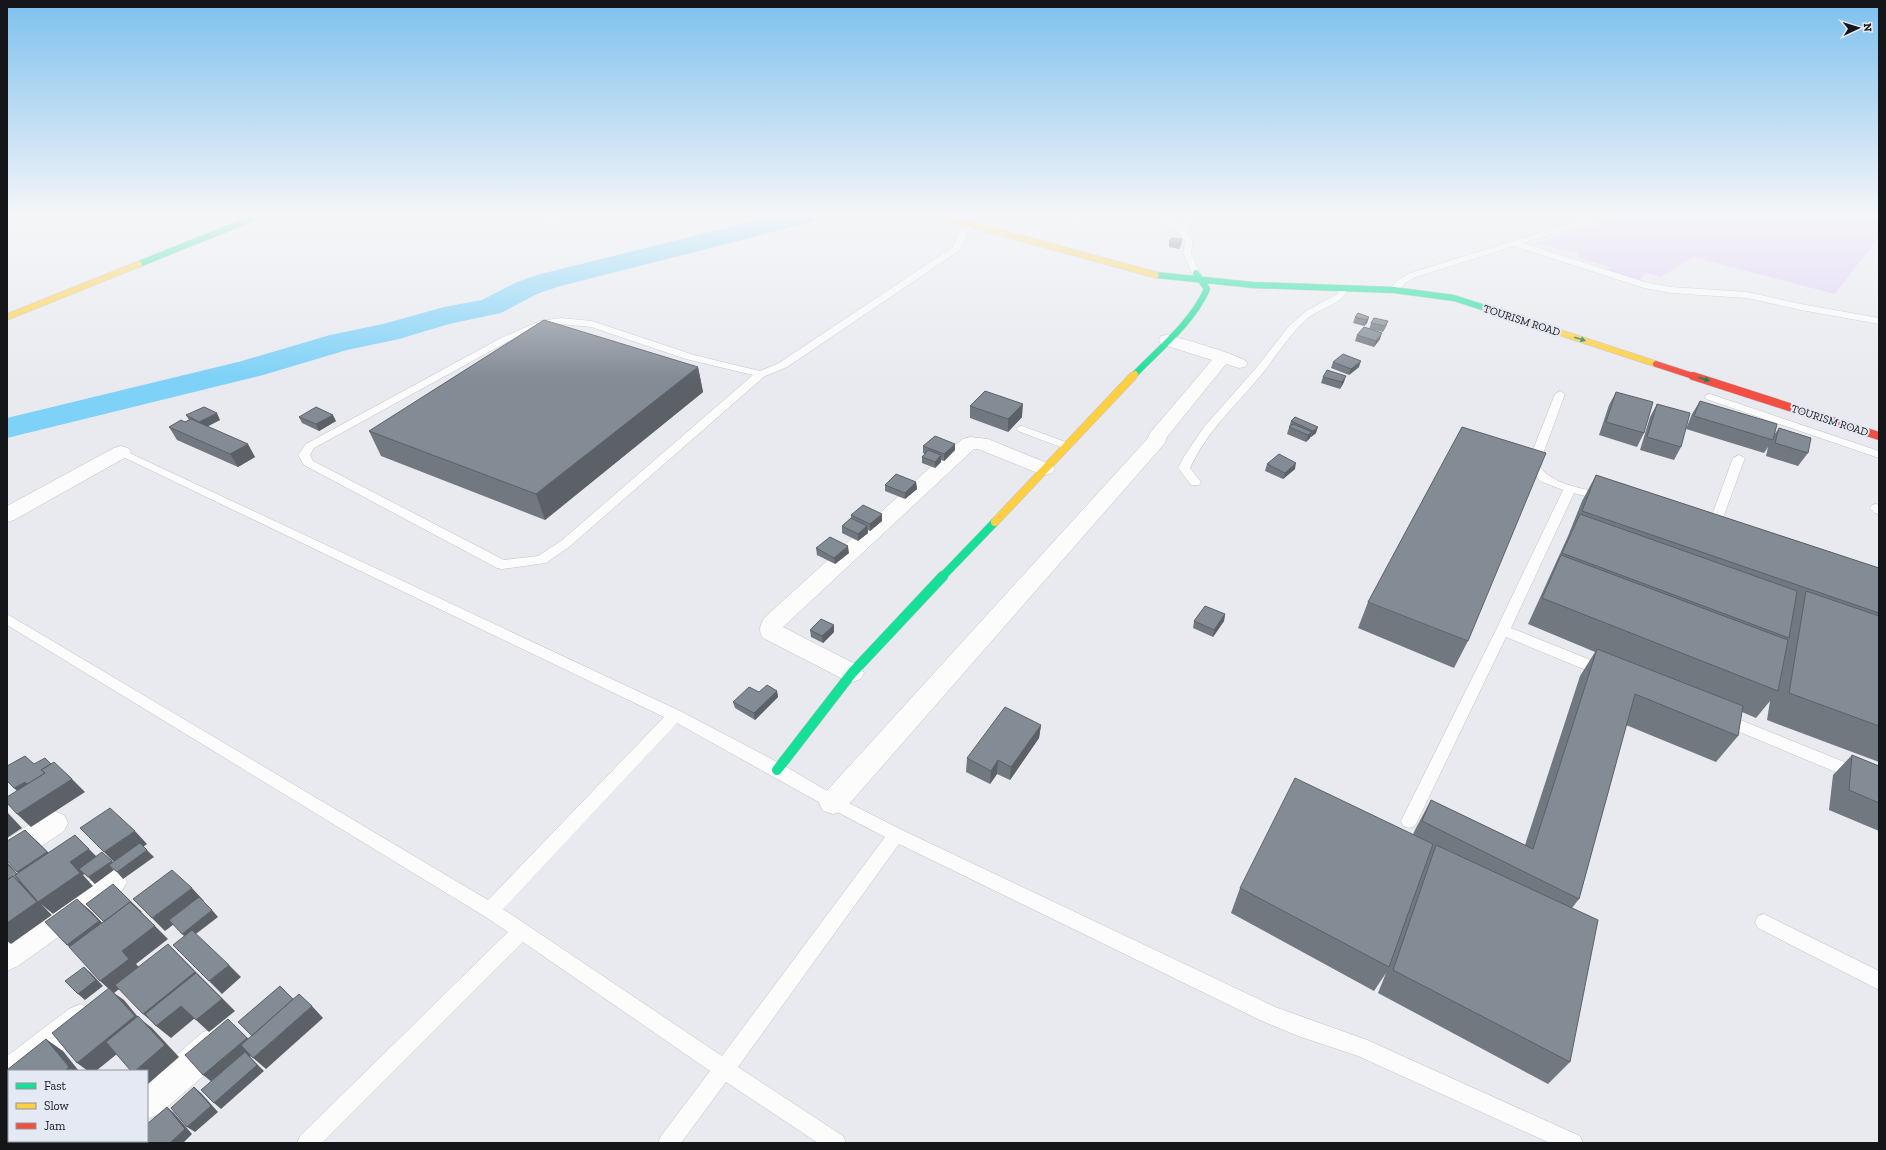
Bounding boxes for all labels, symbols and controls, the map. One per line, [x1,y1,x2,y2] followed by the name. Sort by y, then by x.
[1838,8,1878,48] north arrow
[1861,23,1874,33] text: N
[1482,302,1562,339] street label: TOURISM ROAD
[1575,336,1587,342] one-way arrow
[1698,376,1710,382] one-way arrow
[1790,402,1870,439] street label: TOURISM ROAD
[8,1070,148,1142] legend
[44,1079,67,1093] text: Fast
[44,1099,70,1113] text: Slow
[44,1119,66,1133] text: Jam

